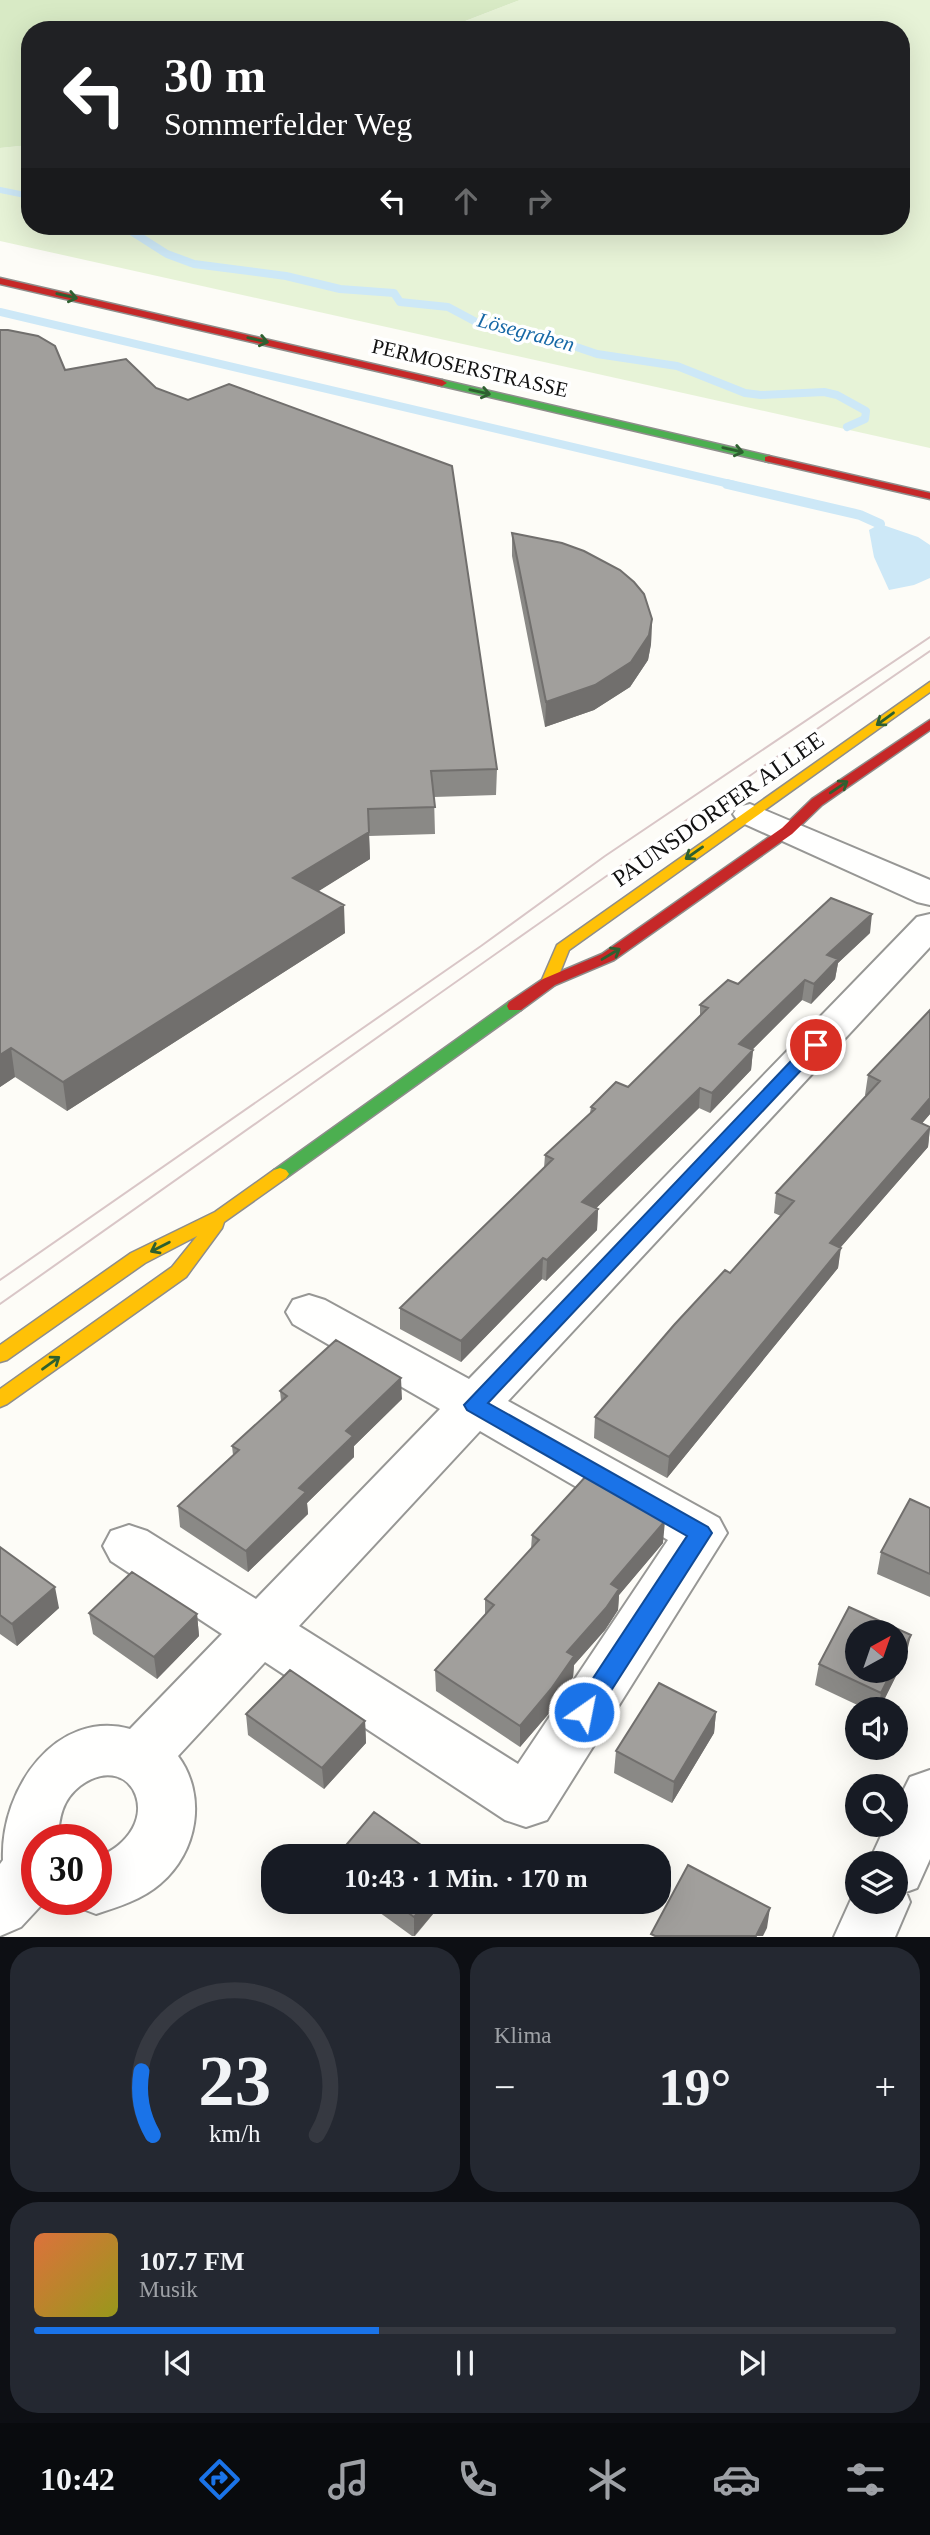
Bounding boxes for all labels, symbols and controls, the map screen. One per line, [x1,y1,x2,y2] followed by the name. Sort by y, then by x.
[164,48,266,103] text: 30 m
[49,49,140,140] icon: left
[164,106,412,142] text: Sommerfelder Weg
[374,182,412,220] icon: left
[447,182,485,220] icon: ahead
[520,182,558,220] icon: right
[55,291,77,304] one-way arrow
[474,307,577,356] water label: Lösegraben
[246,334,269,348] one-way arrow
[370,334,570,402] street label: PERMOSERSTRASSE
[468,386,491,399] one-way arrow
[721,444,744,457] one-way arrow
[876,711,895,726] one-way arrow
[607,726,829,892] street label: PAUNSDORFER ALLEE
[829,780,849,794] one-way arrow
[685,846,704,860] one-way arrow
[600,947,620,961] one-way arrow
[786,1015,846,1075] pin
[797,1026,835,1064] icon: arrive
[150,1241,171,1255] one-way arrow
[41,1356,60,1370] one-way arrow
[845,1620,908,1684] north arrow
[845,1620,908,1914] map controls
[547,1675,621,1749] position arrow
[845,1697,908,1760] button: sound
[845,1774,908,1837] button: search
[21,1824,112,1915] speed limit sign: 30
[845,1851,908,1914] button: layers
[344,1864,588,1893] text: 10:43 · 1 Min. · 170 m
[494,2023,552,2048] text: Klima
[199,2041,271,2122] text: 23
[659,2059,731,2116] text: 19°
[494,2066,515,2108] text: −
[875,2066,896,2108] text: +
[209,2120,261,2147] text: km/h
[139,2247,244,2276] text: 107.7 FM
[139,2277,198,2302] text: Musik
[159,2344,197,2382] icon: previous
[446,2344,484,2382] icon: pause
[733,2344,771,2382] icon: next
[195,2455,244,2504] icon: directions
[324,2455,373,2504] icon: music
[453,2455,502,2504] icon: phone
[583,2455,632,2504] icon: climate
[712,2455,761,2504] icon: car
[841,2455,890,2504] icon: filters
[40,2461,115,2497] text: 10:42

